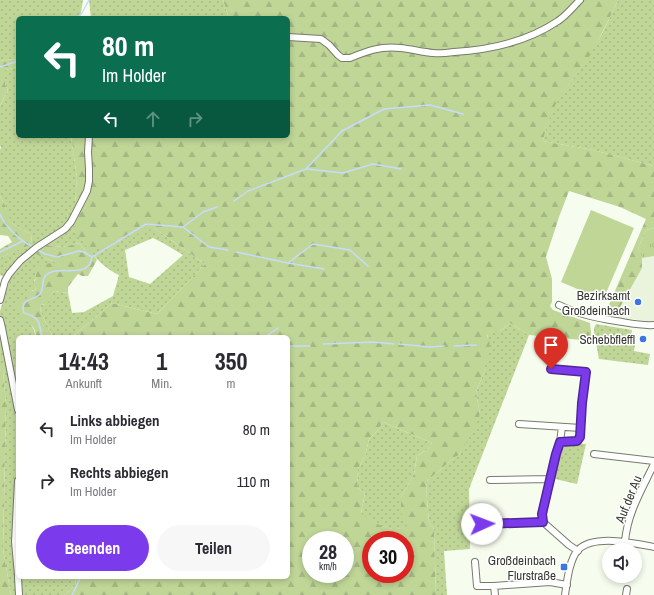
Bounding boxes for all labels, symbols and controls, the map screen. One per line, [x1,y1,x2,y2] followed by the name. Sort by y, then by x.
[102,27,154,65] text: 80 m
[36,32,88,84] icon: left
[102,63,166,88] text: Im Holder
[100,108,122,130] icon: left
[142,108,164,130] icon: ahead
[184,108,206,130] icon: right
[562,287,630,319] place label: Bezirksamt Großdeinbach
[633,297,643,307] marker: Bezirksamt Großdeinbach
[534,328,568,369] pin
[579,331,635,348] place label: Schebbfleffl
[540,334,562,356] icon: arrive
[638,334,648,344] marker: Schebbfleffl
[59,345,109,377] text: 14:43
[156,345,167,377] text: 1
[215,345,247,377] text: 350
[66,375,102,392] text: Ankunft
[151,375,172,392] text: Min.
[227,375,235,392] text: m
[70,410,160,431] text: Links abbiegen
[36,418,58,440] icon: left
[243,419,270,440] text: 80 m
[70,431,116,448] text: Im Holder
[70,462,168,483] text: Rechts abbiegen
[36,470,58,492] icon: right
[237,471,270,492] text: 110 m
[611,473,646,526] street label: Auf der Au
[70,483,116,500] text: Im Holder
[461,503,503,545] position arrow
[36,525,149,571] button: Beenden
[157,525,270,571] button: Teilen
[362,531,414,583] speed limit sign: 30
[319,538,337,565] text: 28
[602,543,642,583] map controls
[602,543,642,583] button: sound
[488,552,556,584] place label: Großdeinbach Flurstraße
[319,560,337,573] text: km/h
[559,562,569,572] marker: Großdeinbach Flurstraße

